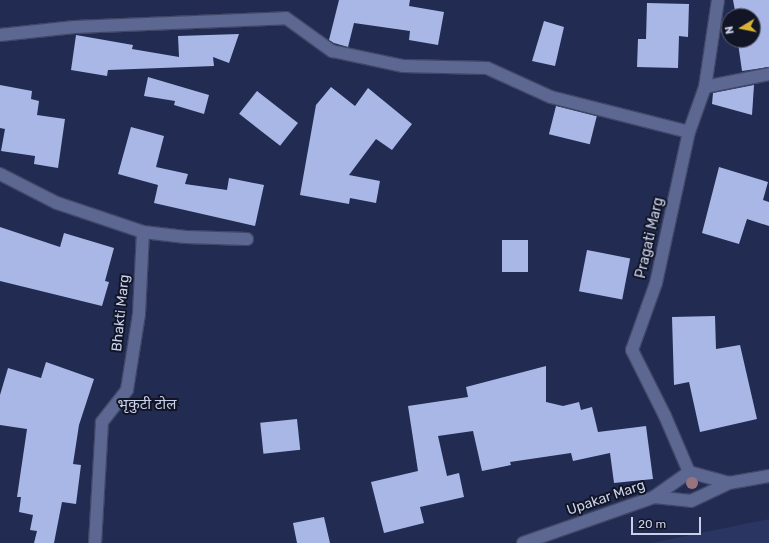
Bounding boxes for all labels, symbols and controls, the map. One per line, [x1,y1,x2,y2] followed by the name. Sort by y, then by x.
[721,8,761,48] north arrow
[723,25,737,35] text: N
[633,196,667,280] street label: Pragati Marg
[109,274,133,352] street label: Bhakti Marg
[118,396,176,414] district label: भृकुटी टोल
[565,477,647,519] street label: Upakar Marg
[633,509,703,535] scale bar
[638,517,666,531] text: 20 m

